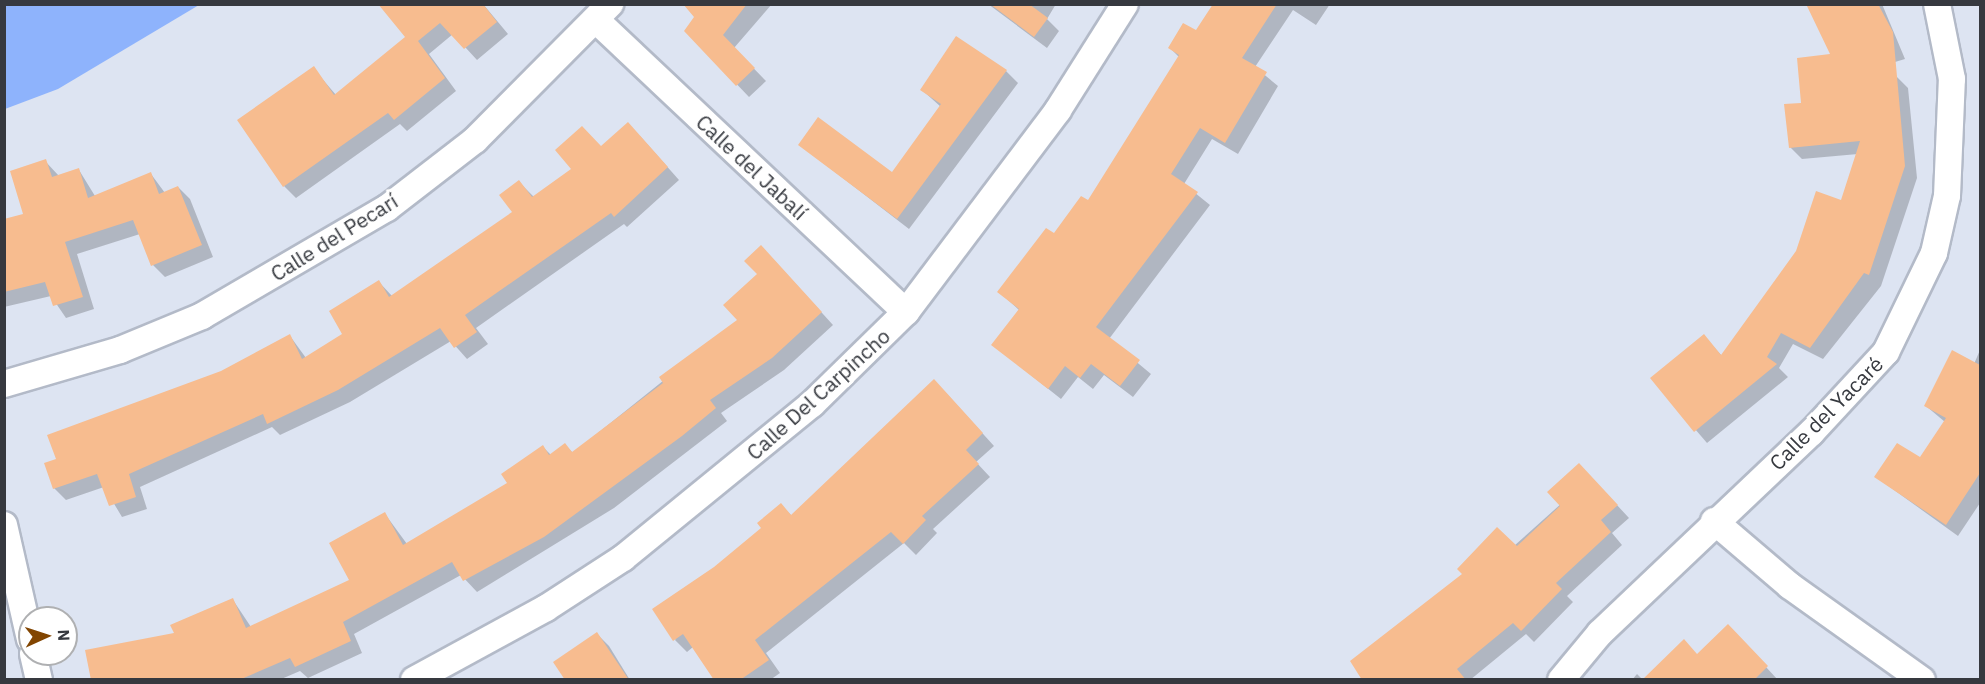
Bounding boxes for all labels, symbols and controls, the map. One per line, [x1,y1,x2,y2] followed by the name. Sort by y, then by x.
[691,109,813,225] street label: Calle del Jabalí
[266,188,402,286] street label: Calle del Pecarí
[741,323,895,465] street label: Calle Del Carpincho
[1764,351,1888,475] street label: Calle del Yacaré
[18,606,78,666] north arrow
[54,629,74,641] text: N

